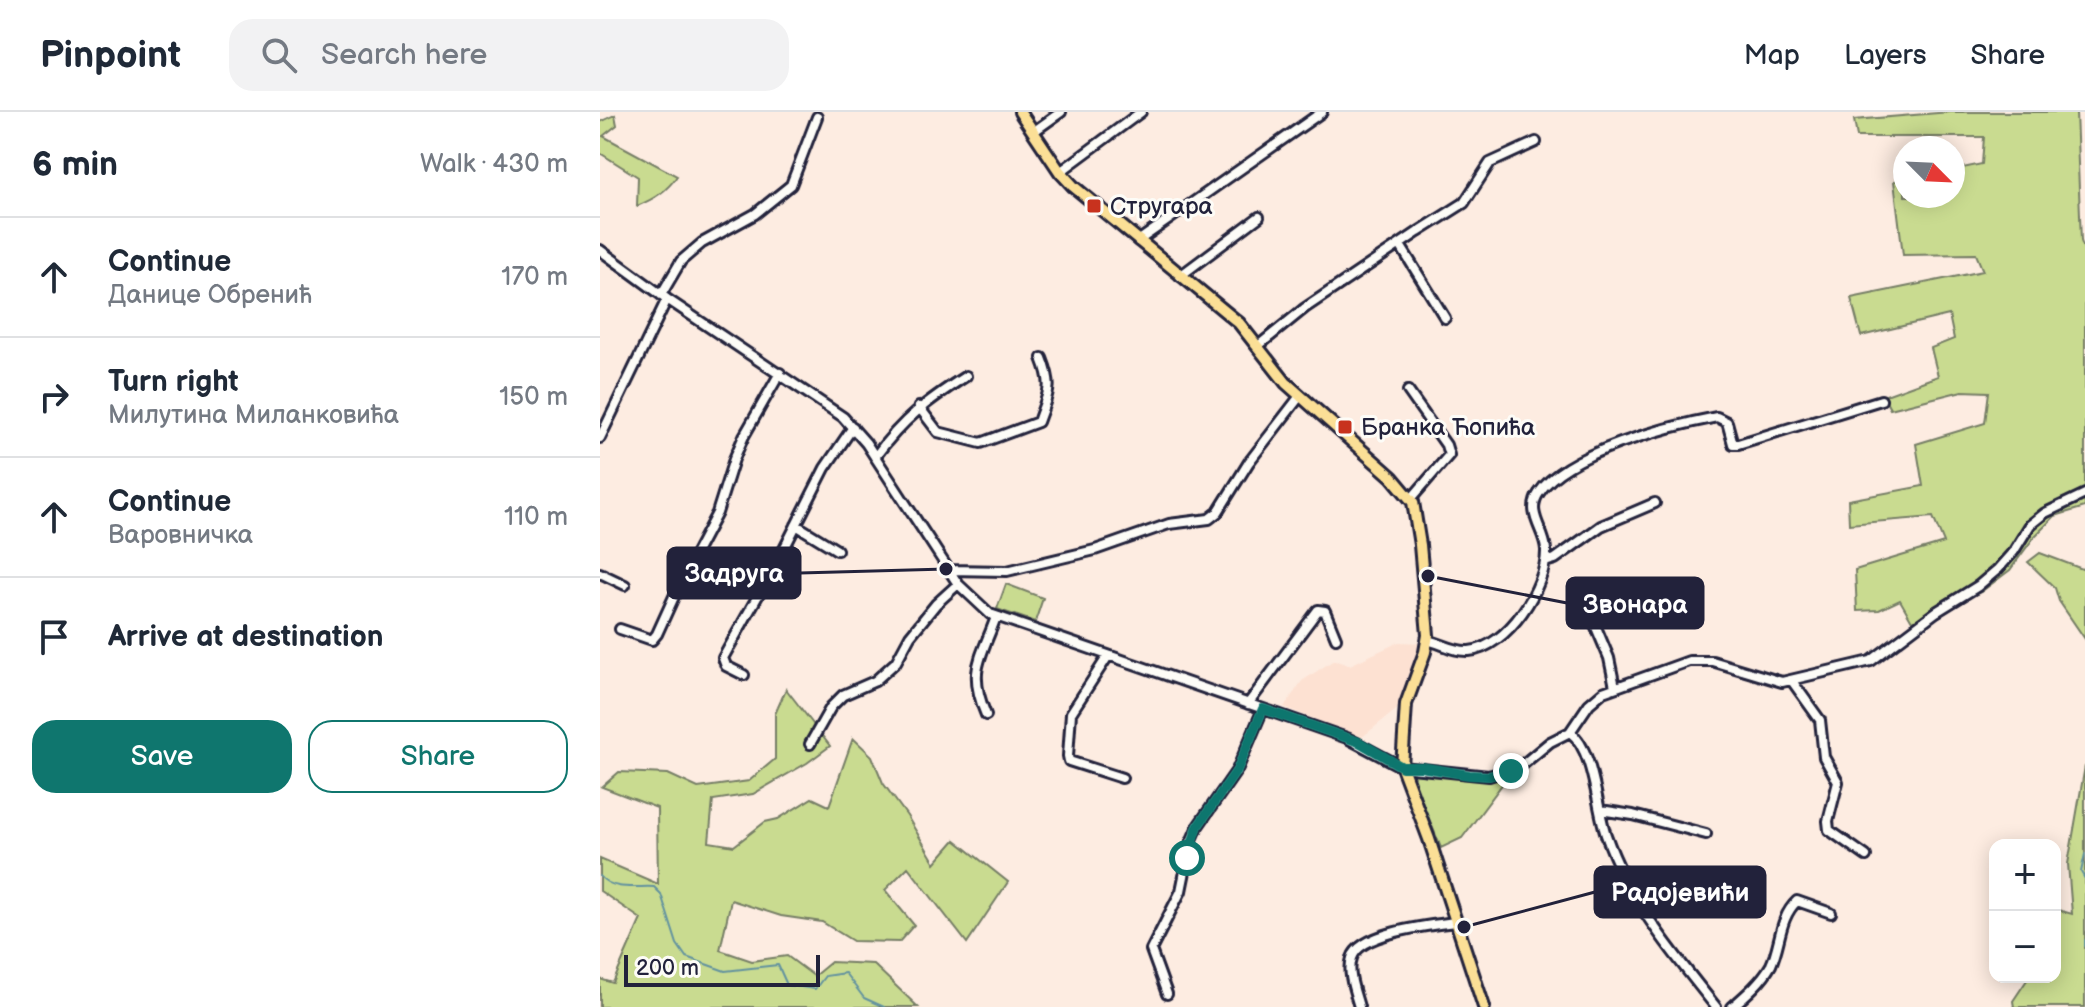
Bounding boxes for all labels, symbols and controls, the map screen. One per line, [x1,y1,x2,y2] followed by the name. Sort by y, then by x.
[229,19,789,91] search box
[40,33,181,78] text: Pinpoint
[257,33,301,77] icon: search
[321,37,487,73] text: Search here
[1744,39,1800,72] text: Map
[1844,39,1927,72] text: Layers
[1971,39,2045,72] text: Share
[1893,136,1965,208] north arrow
[32,144,118,185] text: 6 min
[420,149,568,180] text: Walk · 430 m
[1110,192,1213,221] place label: Стругара
[1085,197,1103,215] marker: Стругара
[108,244,231,280] text: Continue
[32,255,76,299] icon: ahead
[501,262,568,293] text: 170 m
[108,280,312,311] text: Данице Обренић
[108,364,239,400] text: Turn right
[32,375,76,419] icon: right
[499,382,568,413] text: 150 m
[108,400,399,431] text: Милутина Миланковића
[1361,413,1535,442] place label: Бранка Ћопића
[1336,418,1354,436] marker: Бранка Ћопића
[108,484,231,520] text: Continue
[32,495,76,539] icon: ahead
[504,502,568,533] text: 110 m
[108,520,253,551] text: Варовничка
[668,548,800,598] callout: Задруга
[684,559,785,590] text: Задруга
[1567,578,1703,628] callout: Звонара
[1583,590,1688,621] text: Звонара
[32,615,76,659] icon: arrive
[108,619,384,655] text: Arrive at destination
[32,720,292,793] button: Save
[308,720,568,793] button: Share
[1493,753,1529,789] route end
[1989,839,2061,983] map controls
[1989,839,2061,911] button: +
[1169,840,1205,876] route start
[1595,867,1765,917] callout: Радојевићи
[1611,878,1749,909] text: Радојевићи
[1989,911,2061,983] button: −
[624,951,820,987] scale bar
[636,955,699,982] text: 200 m

